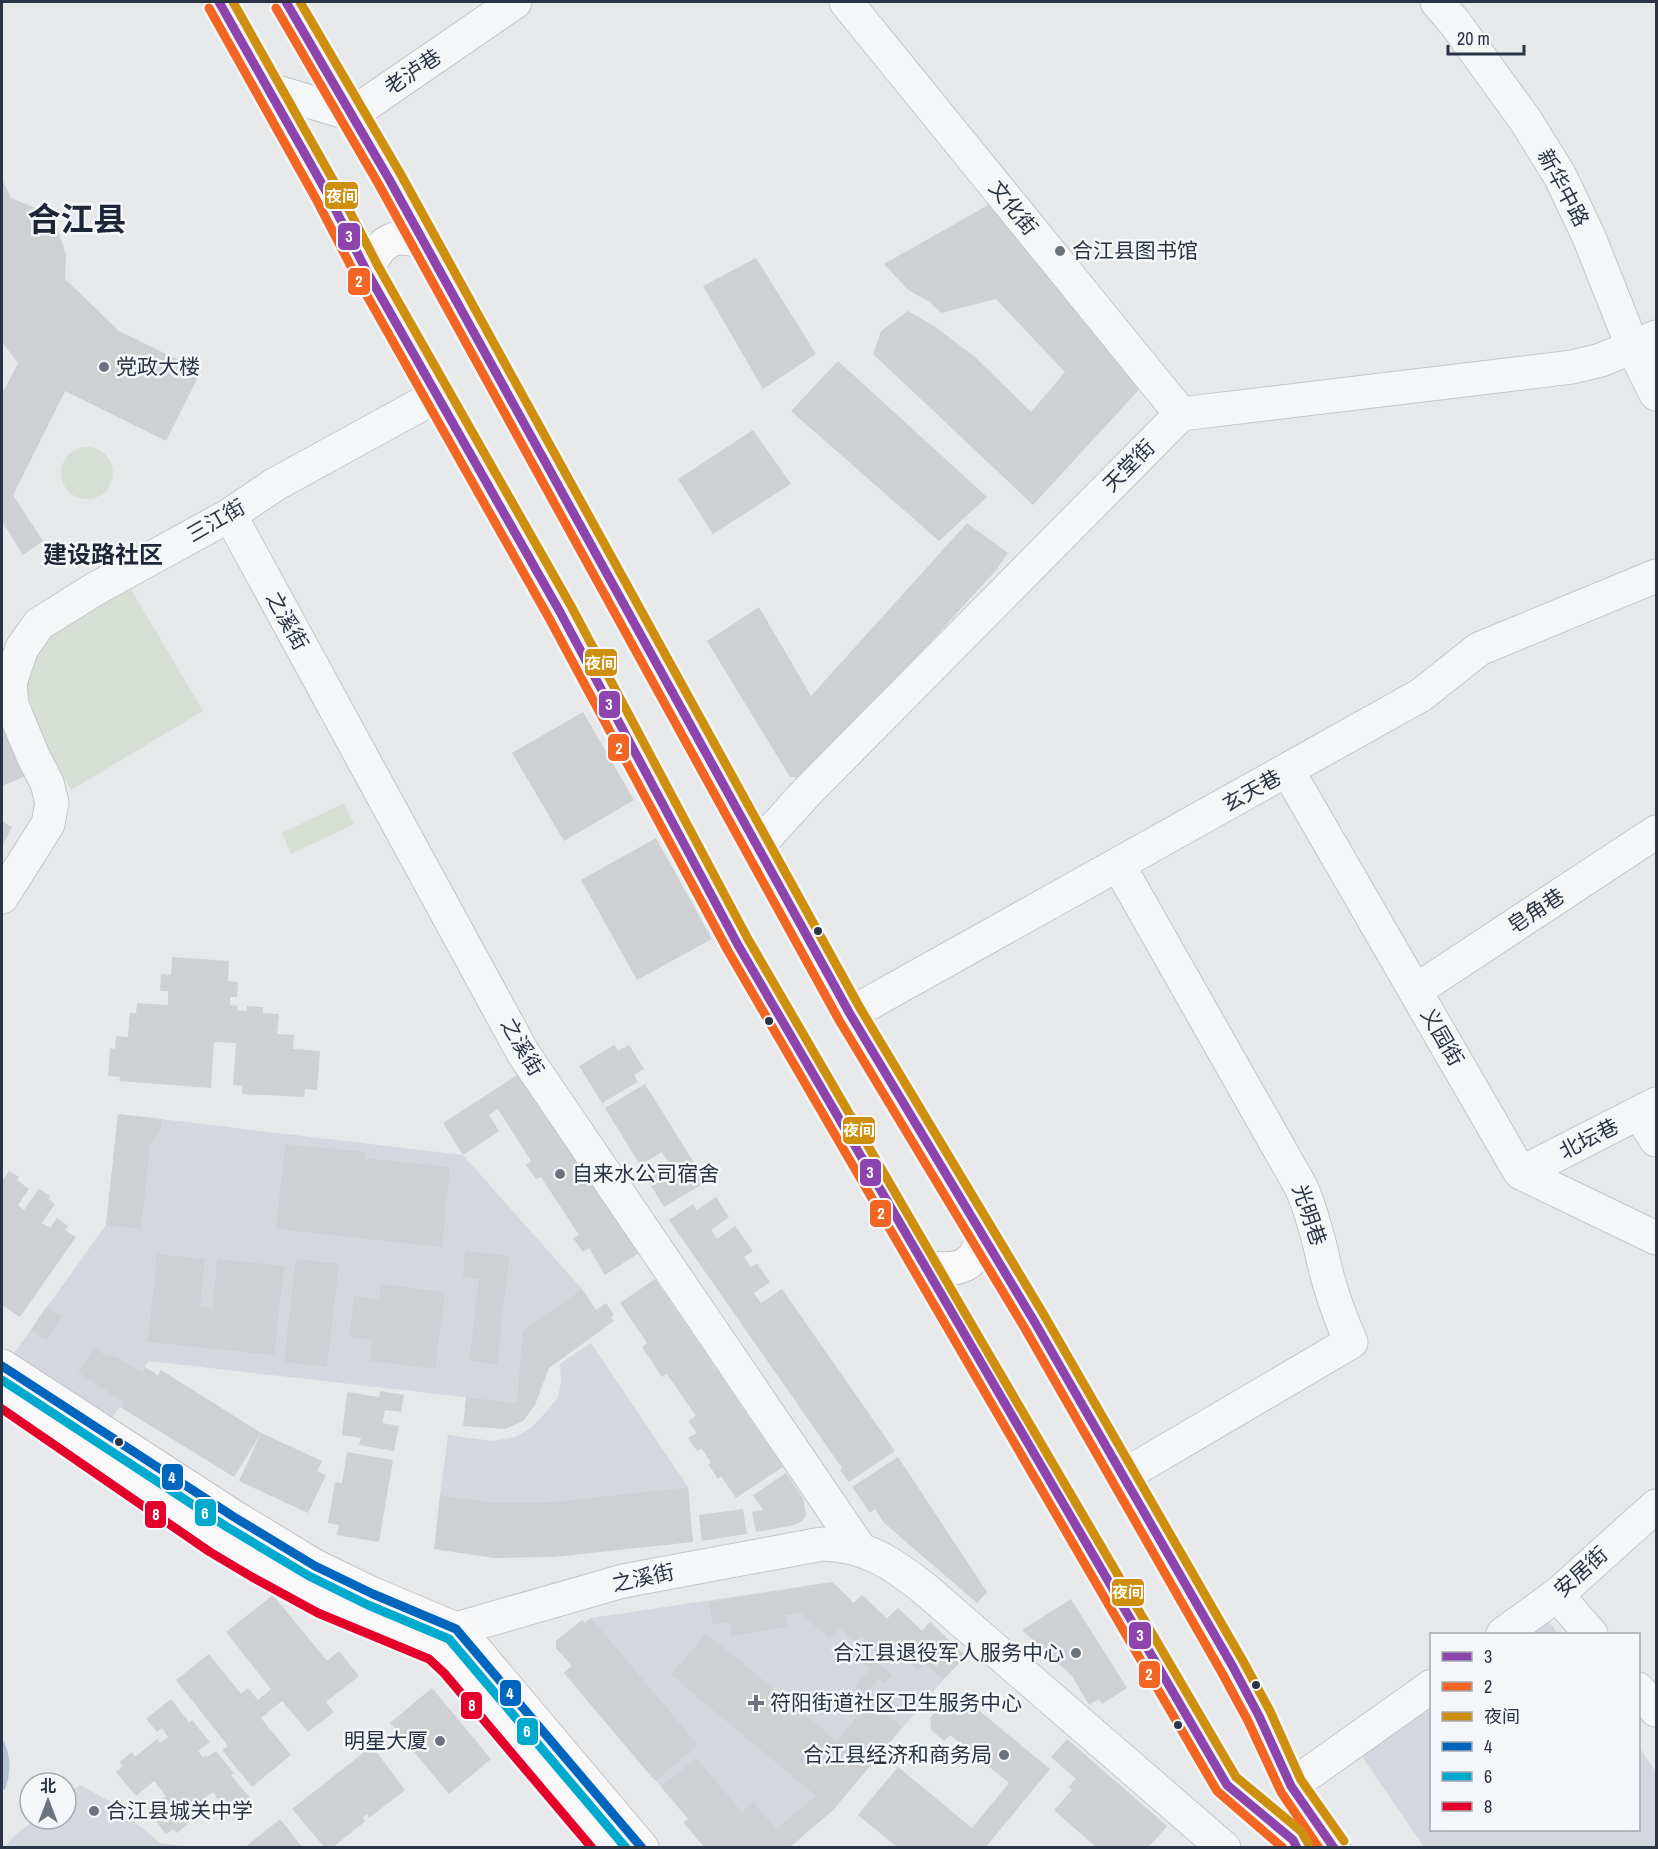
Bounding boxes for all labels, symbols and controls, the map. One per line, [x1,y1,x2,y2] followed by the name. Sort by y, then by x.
[1448,18,1524,56] scale bar
[1457,26,1490,51] text: 20 m
[378,42,447,101] street label: 老泸巷
[1531,144,1596,232] street label: 新华中路
[982,174,1044,241] street label: 文化街
[324,181,359,210] line badge: 夜间
[326,185,358,207] text: 夜间
[28,197,127,241] district label: 合江县
[337,222,361,251] line badge: 3
[345,225,353,247] text: 3
[1072,236,1198,265] place label: 合江县图书馆
[1053,244,1067,258] marker: 合江县图书馆
[347,267,371,296] line badge: 2
[355,270,363,292] text: 2
[116,352,200,381] place label: 党政大楼
[97,360,111,374] marker: 党政大楼
[1096,433,1161,498] street label: 天堂街
[181,492,250,549] street label: 三江街
[43,538,163,570] district label: 建设路社区
[259,586,315,655] street label: 之溪街
[584,648,618,677] line badge: 夜间
[585,652,617,674] text: 夜间
[598,690,621,719] line badge: 3
[605,693,613,715] text: 3
[607,733,630,762] line badge: 2
[615,737,623,759] text: 2
[1217,763,1286,819] street label: 玄天巷
[1501,881,1570,940] street label: 皂角巷
[812,925,824,937] unlabelled marker
[1414,1002,1471,1071] street label: 义园街
[494,1012,551,1081] street label: 之溪街
[763,1015,775,1027] unlabelled marker
[1554,1111,1623,1166] street label: 北坛巷
[842,1116,876,1145] line badge: 夜间
[843,1119,875,1141] text: 夜间
[859,1158,882,1187] line badge: 3
[572,1159,719,1188] place label: 自来水公司宿舍
[866,1161,874,1183] text: 3
[553,1167,567,1181] marker: 自来水公司宿舍
[1286,1180,1333,1249] street label: 光明巷
[869,1199,892,1228] line badge: 2
[877,1202,885,1224] text: 2
[113,1436,125,1448] unlabelled marker
[161,1463,184,1491] line badge: 4
[168,1466,176,1488] text: 4
[194,1498,217,1527] line badge: 6
[144,1500,167,1529] line badge: 8
[201,1502,209,1524] text: 6
[152,1503,160,1525] text: 8
[1548,1540,1614,1603] street label: 安居街
[609,1557,677,1598] street label: 之溪街
[1111,1578,1145,1607] line badge: 夜间
[1112,1581,1144,1603] text: 夜间
[1128,1621,1152,1650] line badge: 3
[1136,1624,1144,1646] text: 3
[1430,1633,1640,1831] legend
[833,1638,1064,1667] place label: 合江县退役军人服务中心
[1484,1644,1492,1669] text: 3
[1069,1646,1083,1660] marker: 合江县退役军人服务中心
[1138,1660,1161,1689] line badge: 2
[1145,1663,1153,1685] text: 2
[1484,1674,1492,1699] text: 2
[499,1679,522,1707] line badge: 4
[1250,1679,1262,1691] unlabelled marker
[506,1682,514,1704] text: 4
[770,1688,1022,1717] place label: 符阳街道社区卫生服务中心
[460,1691,483,1720] line badge: 8
[468,1694,476,1716] text: 8
[747,1694,765,1712] marker: 符阳街道社区卫生服务中心
[1484,1704,1520,1729] text: 夜间
[516,1717,539,1746] line badge: 6
[1172,1719,1184,1731] unlabelled marker
[523,1720,531,1742] text: 6
[344,1726,428,1755] place label: 明星大厦
[433,1734,447,1748] marker: 明星大厦
[1484,1734,1492,1759] text: 4
[803,1740,992,1769] place label: 合江县经济和商务局
[997,1748,1011,1762] marker: 合江县经济和商务局
[1484,1764,1492,1789] text: 6
[18,1771,78,1831] north arrow
[40,1775,56,1797] text: 北
[1484,1794,1492,1819] text: 8
[106,1796,253,1825] place label: 合江县城关中学
[87,1804,101,1818] marker: 合江县城关中学

